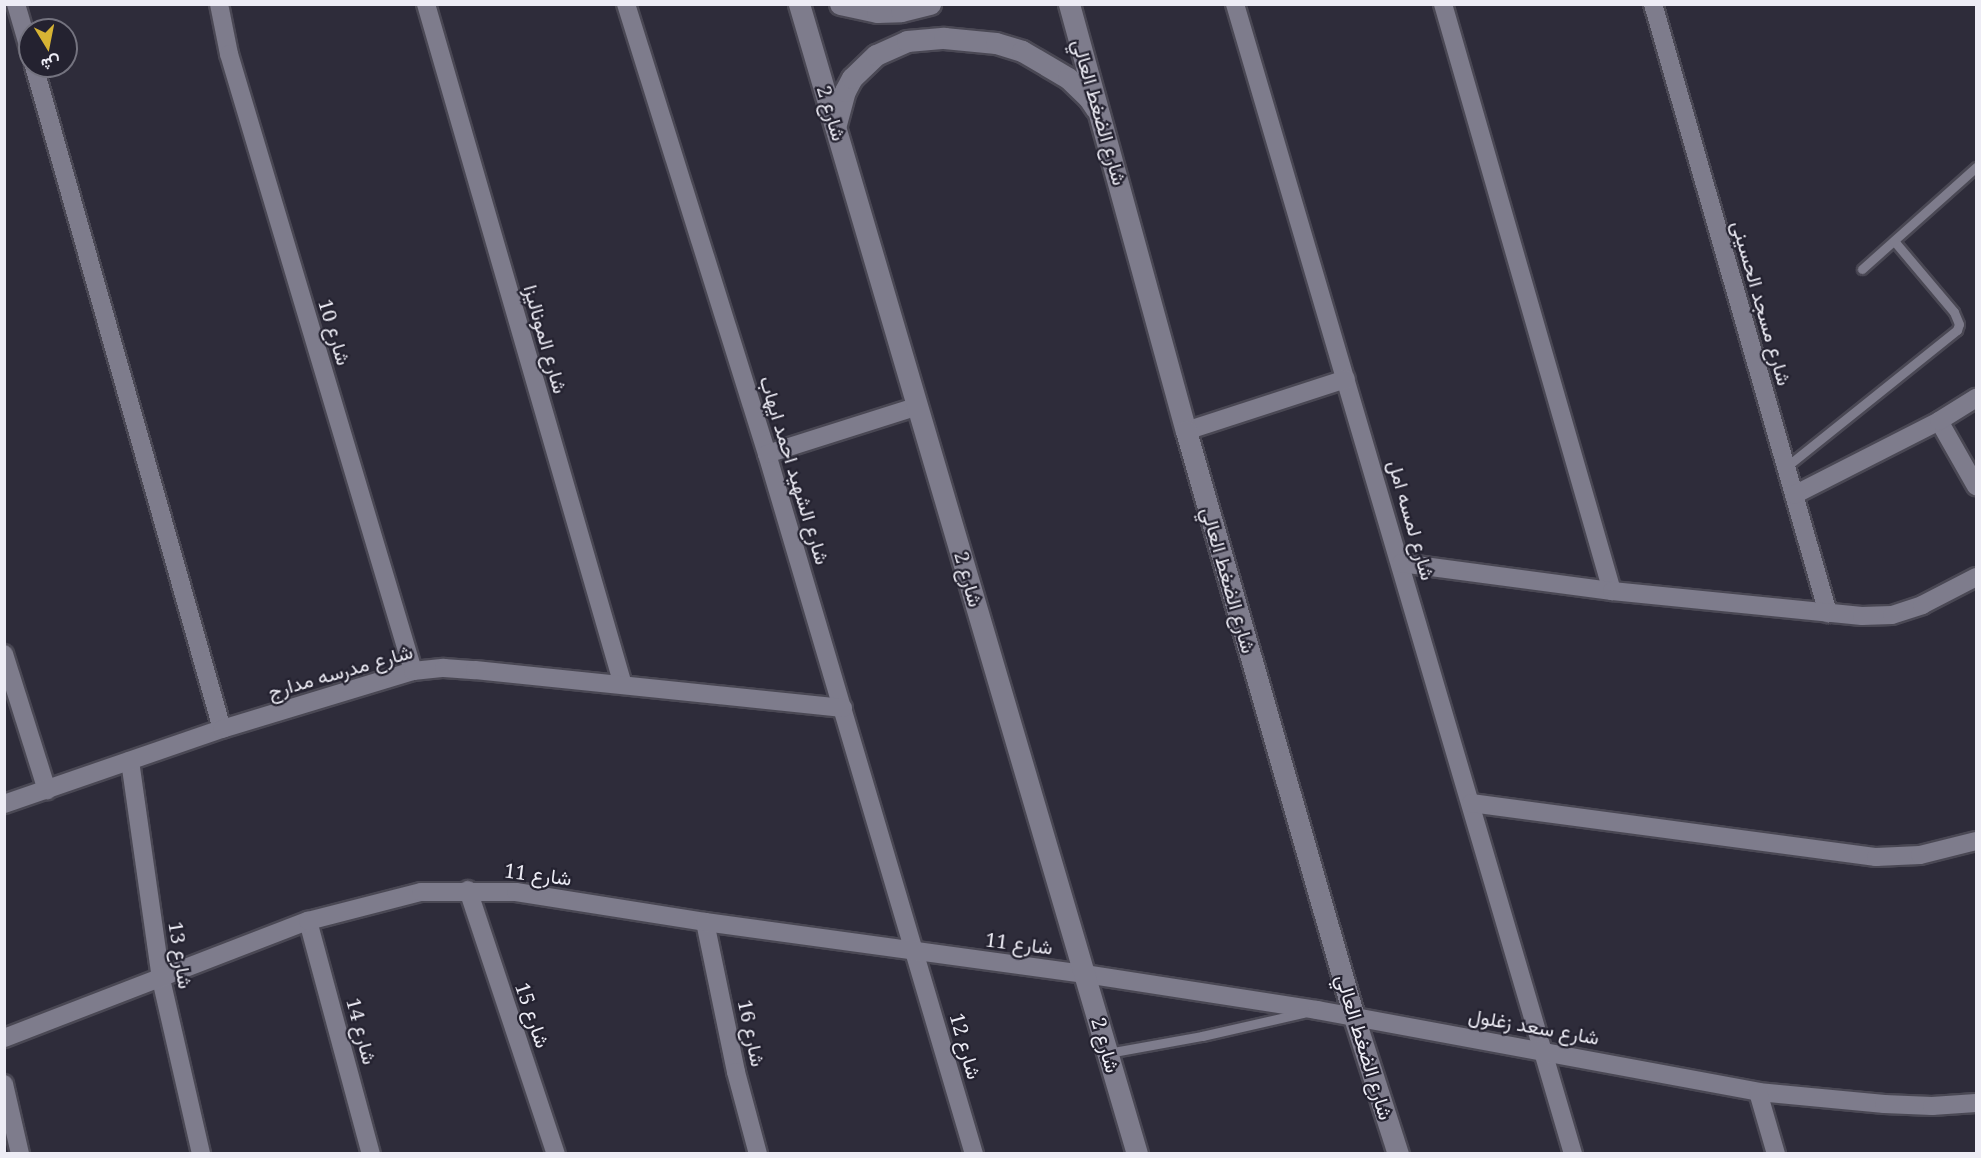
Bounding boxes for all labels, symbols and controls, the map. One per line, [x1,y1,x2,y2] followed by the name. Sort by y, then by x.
[18,18,78,78] north arrow
[1068,36,1132,188] street label: شارع الضغط العالي
[39,51,62,76] text: ش
[812,82,852,144] street label: شارع 2
[1727,218,1797,388] street label: شارع مسجد الحسينى
[519,282,573,396] street label: شارع الموناليزا
[314,296,356,368] street label: شارع 10
[755,373,835,567] street label: شارع الشهيد احمد ايهاب
[1383,457,1441,583] street label: شارع لمسه امل
[1197,504,1261,656] street label: شارع الضغط العالي
[950,548,988,610] street label: شارع 2
[265,639,415,703] street label: شارع مدرسه مدارج
[503,858,573,890] street label: شارع 11
[164,920,198,990] street label: شارع 13
[984,927,1054,959] street label: شارع 11
[1331,971,1399,1123] street label: شارع الضغط العالي
[511,979,555,1051] street label: شارع 15
[342,995,382,1067] street label: شارع 14
[733,997,771,1069] street label: شارع 16
[1467,1003,1601,1049] street label: شارع سعد زغلول
[945,1010,987,1082] street label: شارع 12
[1087,1014,1125,1076] street label: شارع 2

